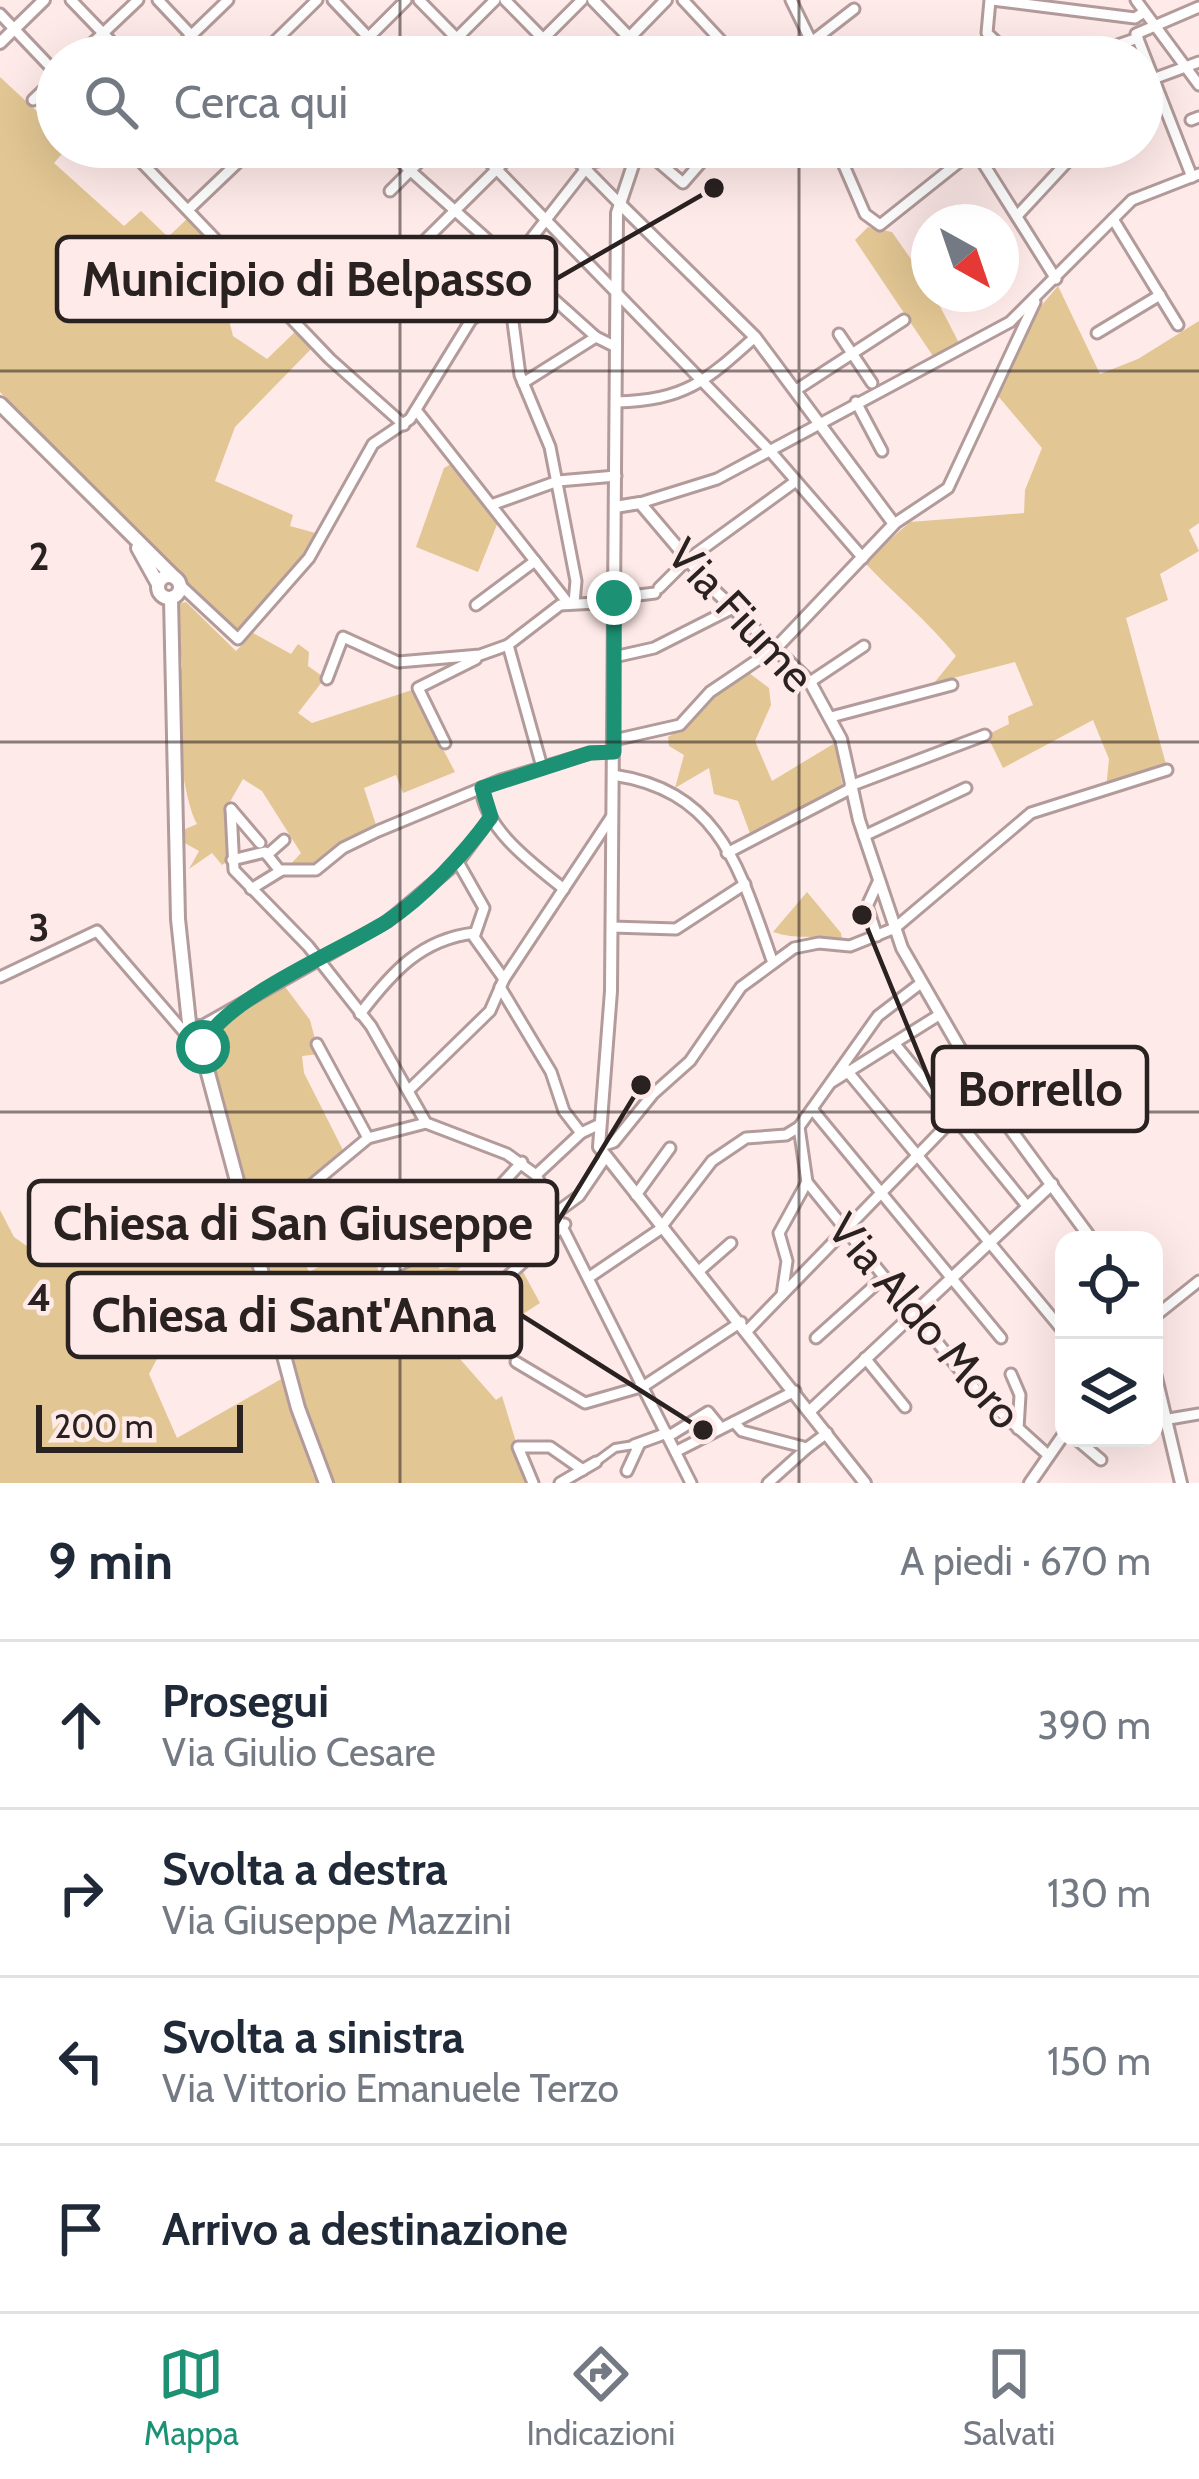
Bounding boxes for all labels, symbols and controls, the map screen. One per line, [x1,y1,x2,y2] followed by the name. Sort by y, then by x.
[36,36,1163,168] search box
[78,69,144,135] icon: search
[174,75,348,129] text: Cerca qui
[911,204,1019,312] north arrow
[57,237,556,321] callout: Municipio di Belpasso
[82,250,532,308] text: Municipio di Belpasso
[657,527,825,703] street label: Via Fiume
[29,532,49,580] text: 2
[587,571,641,625] route end
[28,903,50,951] text: 3
[176,1020,230,1074] route start
[933,1047,1147,1131] callout: Borrello
[957,1060,1123,1118] text: Borrello
[29,1181,557,1265] callout: Chiesa di San Giuseppe
[53,1194,533,1252] text: Chiesa di San Giuseppe
[817,1202,1033,1440] street label: Via Aldo Moro
[1055,1231,1163,1447] map controls
[1055,1231,1163,1339] button: locate
[27,1273,51,1321] text: 4
[68,1273,521,1357] callout: Chiesa di Sant'Anna
[92,1286,496,1344] text: Chiesa di Sant'Anna
[1055,1339,1163,1447] button: layers
[36,1399,243,1452] scale bar
[54,1406,154,1446] text: 200 m
[48,1530,173,1592] text: 9 min
[900,1537,1151,1585] text: A piedi · 670 m
[162,1674,329,1728] text: Prosegui
[48,1692,114,1758] icon: ahead
[1038,1701,1151,1749] text: 390 m
[162,1728,436,1776] text: Via Giulio Cesare
[162,1842,448,1896] text: Svolta a destra
[48,1860,114,1926] icon: right
[1047,1869,1151,1917] text: 130 m
[162,1896,511,1944] text: Via Giuseppe Mazzini
[162,2010,464,2064] text: Svolta a sinistra
[48,2028,114,2094] icon: left
[1047,2037,1151,2085] text: 150 m
[162,2064,619,2112] text: Via Vittorio Emanuele Terzo
[48,2196,114,2262] icon: arrive
[162,2202,568,2256] text: Arrivo a destinazione
[144,2341,239,2453] tab: Mappa
[526,2341,675,2453] tab: Indicazioni
[963,2341,1055,2453] tab: Salvati

